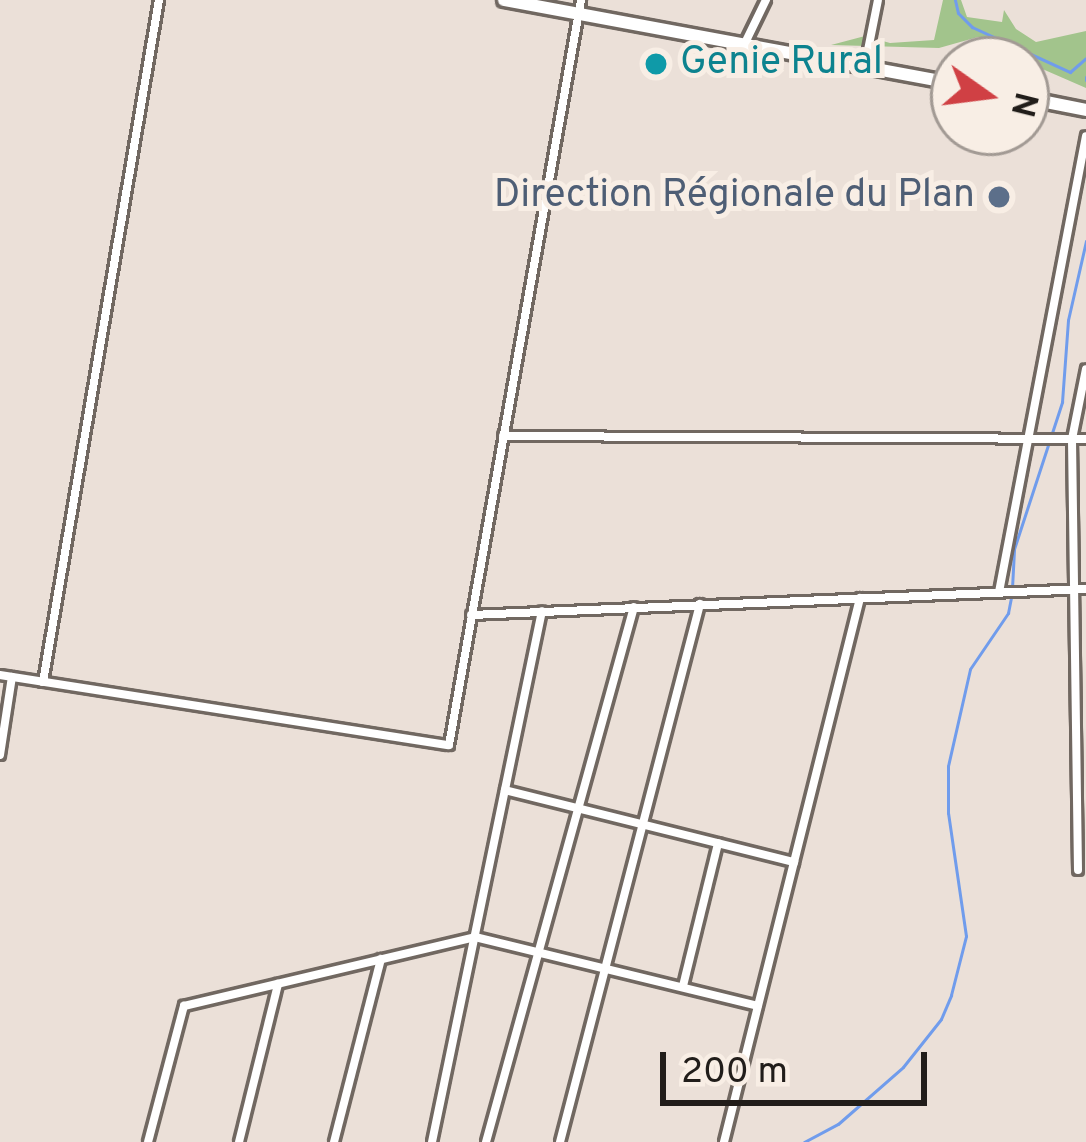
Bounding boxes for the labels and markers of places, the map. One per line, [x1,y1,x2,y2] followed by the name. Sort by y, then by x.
[680,41,883,87] place label: Genie Rural
[643,51,669,77] marker: Genie Rural
[494,174,975,220] place label: Direction Régionale du Plan
[986,184,1012,210] marker: Direction Régionale du Plan

